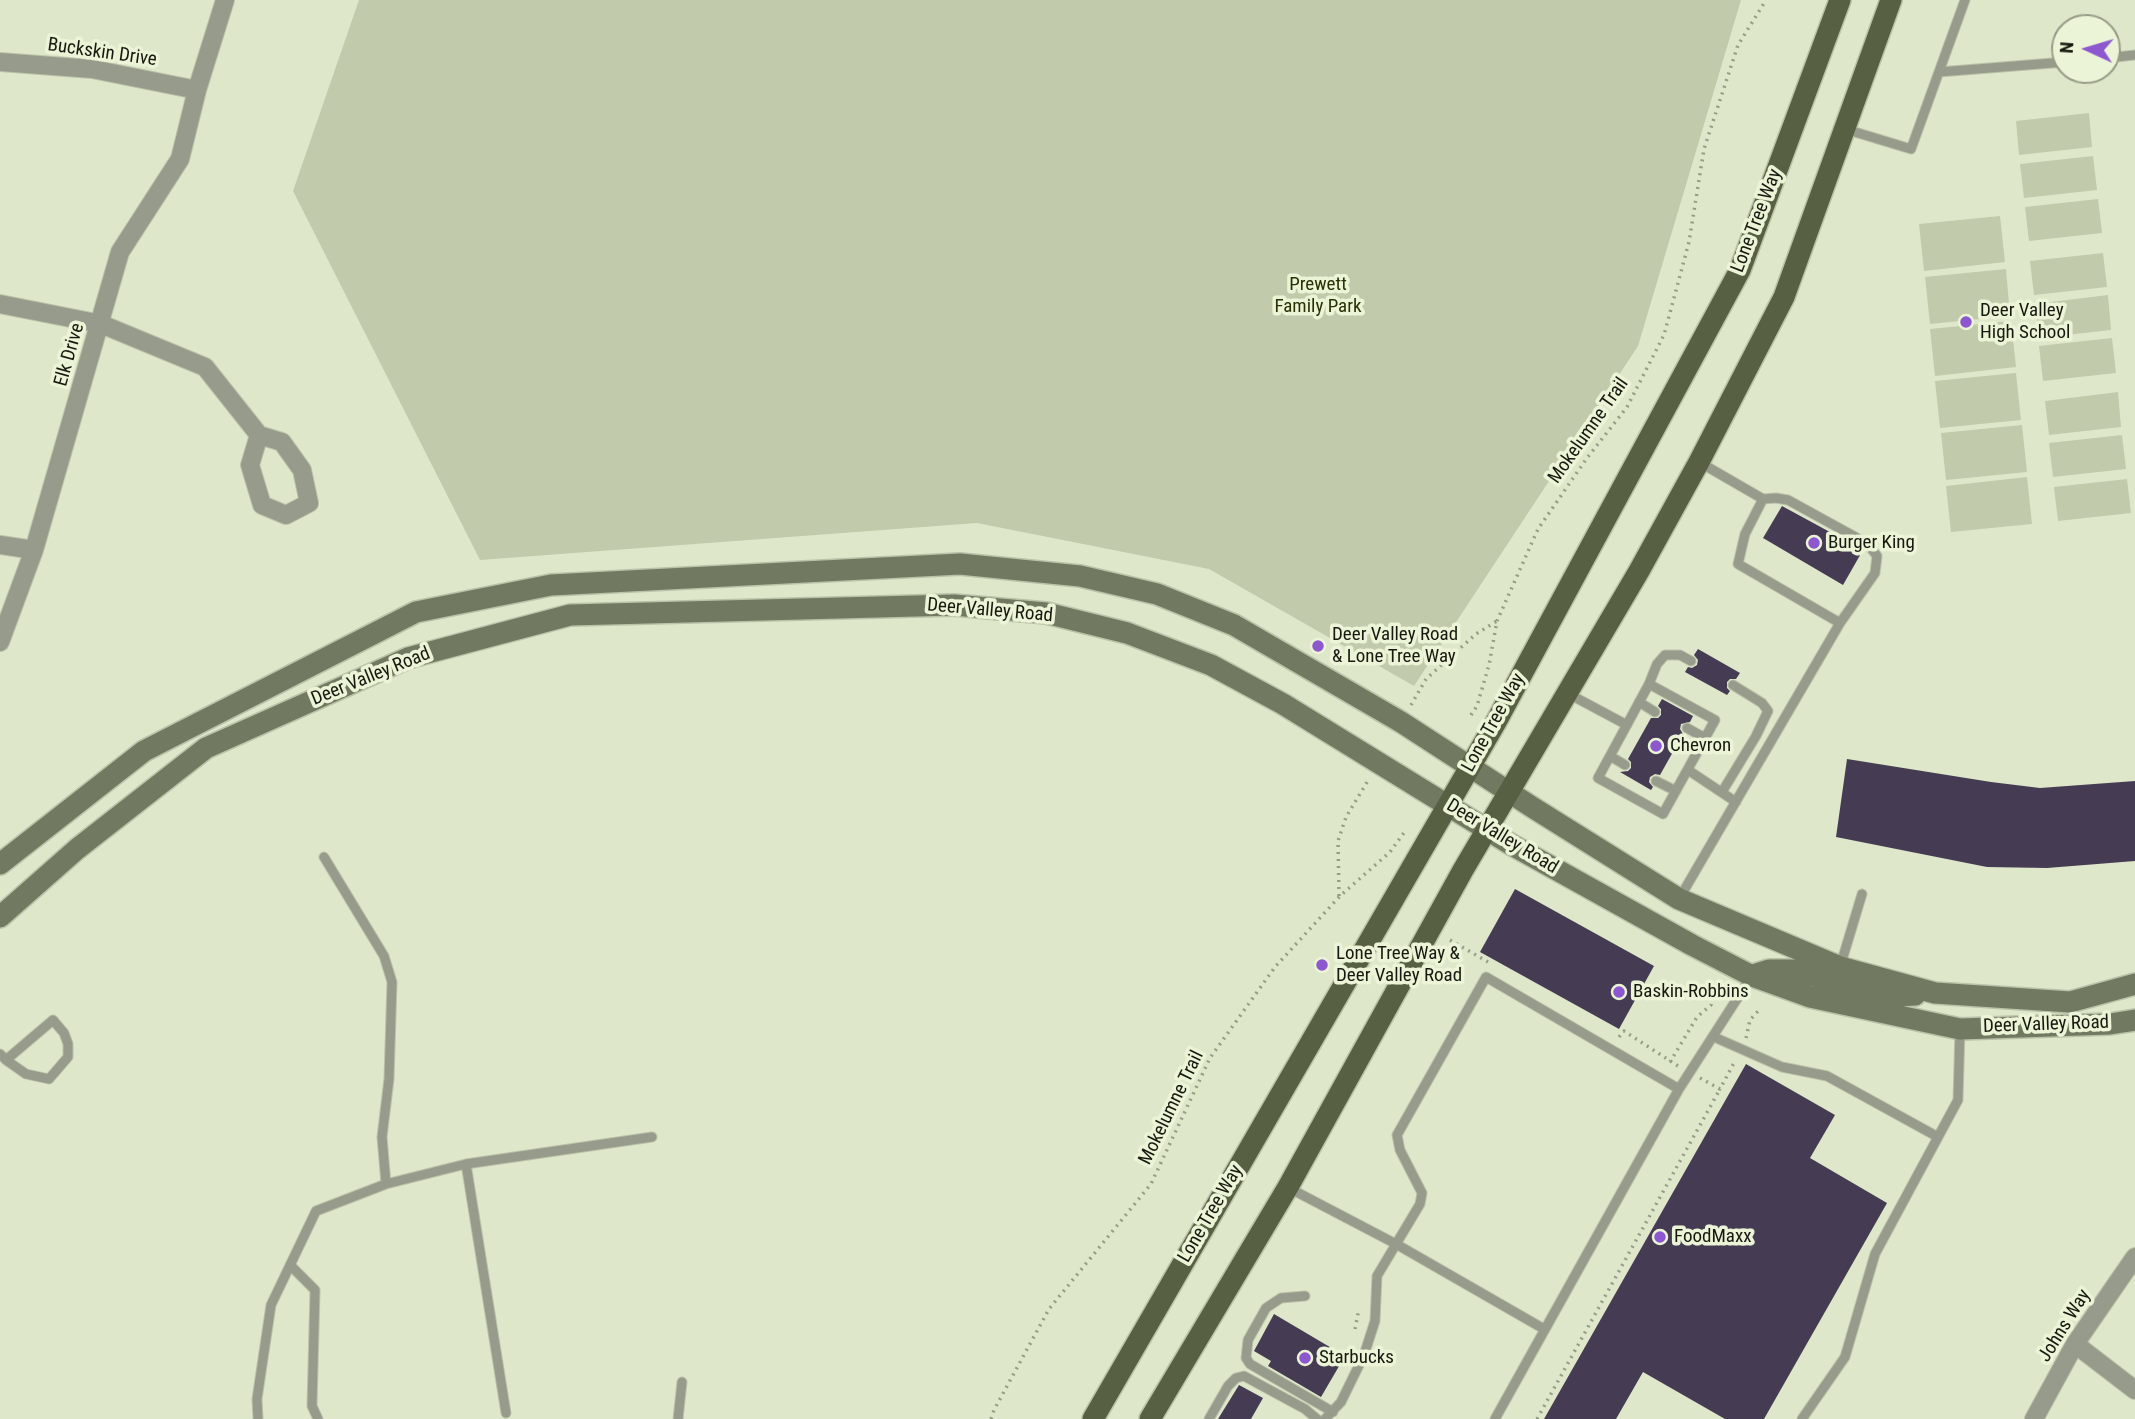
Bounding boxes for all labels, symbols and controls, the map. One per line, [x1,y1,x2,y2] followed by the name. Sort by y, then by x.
[2051,14,2121,84] north arrow
[46,34,158,72] street label: Buckskin Drive
[2055,41,2078,54] text: N
[1727,166,1787,276] street label: Lone Tree Way
[1274,274,1362,318] park label: Prewett Family Park
[1980,300,2070,344] place label: Deer Valley High School
[1958,314,1974,330] marker: Deer Valley High School
[50,321,90,389] street label: Elk Drive
[1544,374,1634,488] street label: Mokelumne Trail
[1828,532,1915,554] place label: Burger King
[1806,535,1822,551] marker: Burger King
[926,594,1054,628] street label: Deer Valley Road
[1332,624,1458,668] place label: Deer Valley Road & Lone Tree Way
[1310,638,1326,654] marker: Deer Valley Road & Lone Tree Way
[308,643,434,711] street label: Deer Valley Road
[1458,670,1530,776] street label: Lone Tree Way
[1670,735,1731,757] place label: Chevron
[1648,738,1664,754] marker: Chevron
[1442,795,1562,879] street label: Deer Valley Road
[1336,943,1462,987] place label: Lone Tree Way & Deer Valley Road
[1314,957,1330,973] marker: Lone Tree Way & Deer Valley Road
[1633,981,1749,1003] place label: Baskin-Robbins
[1611,984,1627,1000] marker: Baskin-Robbins
[1983,1011,2109,1039] street label: Deer Valley Road
[1135,1047,1209,1169] street label: Mokelumne Trail
[1174,1161,1248,1267] street label: Lone Tree Way
[1674,1226,1752,1248] place label: FoodMaxx
[1652,1229,1668,1245] marker: FoodMaxx
[2034,1286,2096,1366] street label: Johns Way
[1319,1347,1394,1369] place label: Starbucks
[1297,1350,1313,1366] marker: Starbucks

